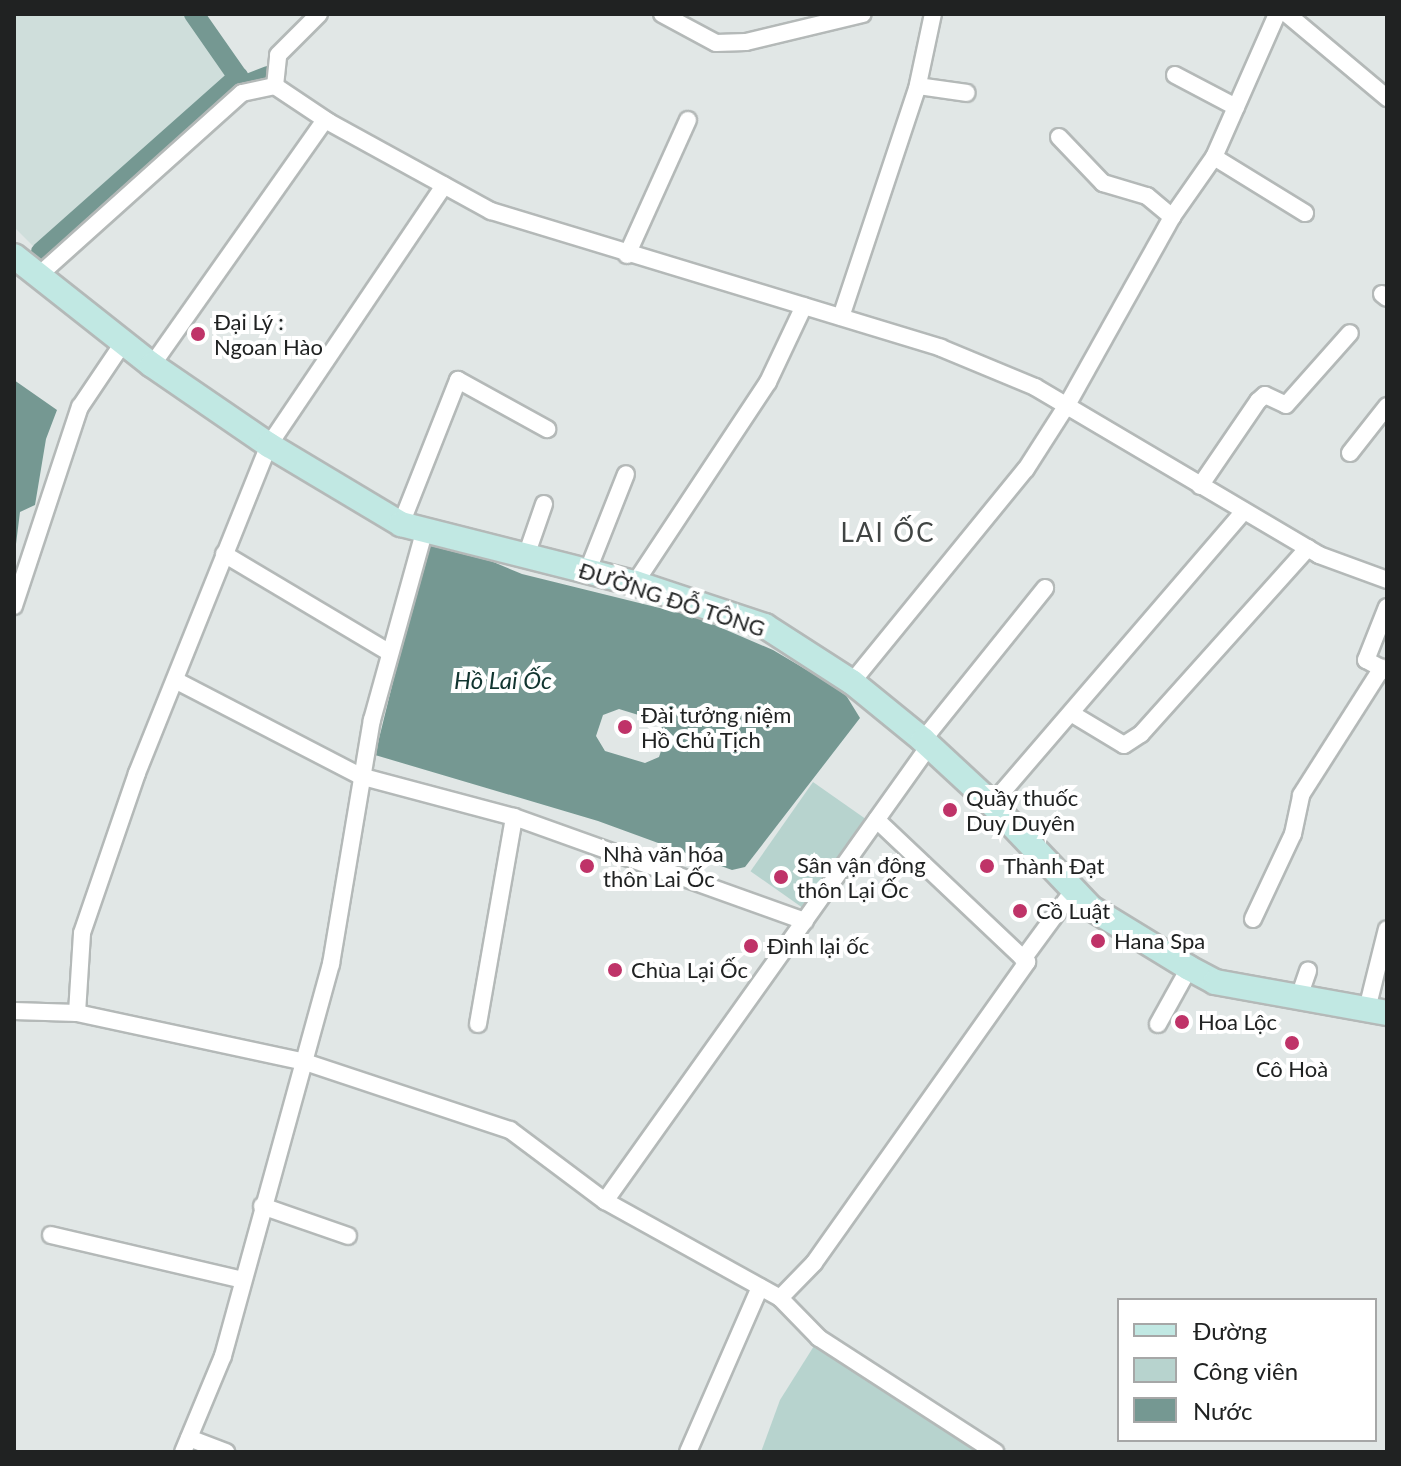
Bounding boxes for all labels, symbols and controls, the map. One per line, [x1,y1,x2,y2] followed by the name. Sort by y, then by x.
[214,308,323,360] place label: Đại Lý : Ngoan Hào
[189,325,207,343] marker: Đại Lý : Ngoan Hào
[840,517,936,549] district label: LAI ỐC
[575,556,769,642] street label: ĐƯỜNG ĐỖ TÔNG
[454,666,552,694] water label: Hồ Lai Ốc
[641,701,791,752] place label: Đài tưởng niệm Hồ Chủ Tịch
[616,718,634,736] marker: Đài tưởng niệm Hồ Chủ Tịch
[966,784,1079,836] place label: Quầy thuốc Duy Duyên
[941,801,959,819] marker: Quầy thuốc Duy Duyên
[603,840,724,892] place label: Nhà văn hóa thôn Lai Ốc
[797,851,926,902] place label: Sân vận động thôn Lại Ốc
[1003,853,1104,879] place label: Thành Đạt
[578,857,596,875] marker: Nhà văn hóa thôn Lai Ốc
[978,857,996,875] marker: Thành Đạt
[772,868,790,886] marker: Sân vận động thôn Lại Ốc
[1036,898,1110,924] place label: Cồ Luật
[1011,902,1029,920] marker: Cồ Luật
[1114,928,1205,954] place label: Hana Spa
[1089,932,1107,950] marker: Hana Spa
[767,933,869,959] place label: Đình lại ốc
[742,937,760,955] marker: Đình lại ốc
[631,957,748,983] place label: Chùa Lại Ốc
[606,961,624,979] marker: Chùa Lại Ốc
[1198,1009,1277,1035] place label: Hoa Lộc
[1173,1013,1191,1031] marker: Hoa Lộc
[1283,1034,1301,1052] marker: Cô Hoà
[1256,1056,1328,1082] place label: Cô Hoà
[1117,1298,1377,1442] legend
[1193,1316,1267,1345] text: Đường
[1193,1356,1298,1385] text: Công viên
[1193,1396,1252,1425] text: Nước

